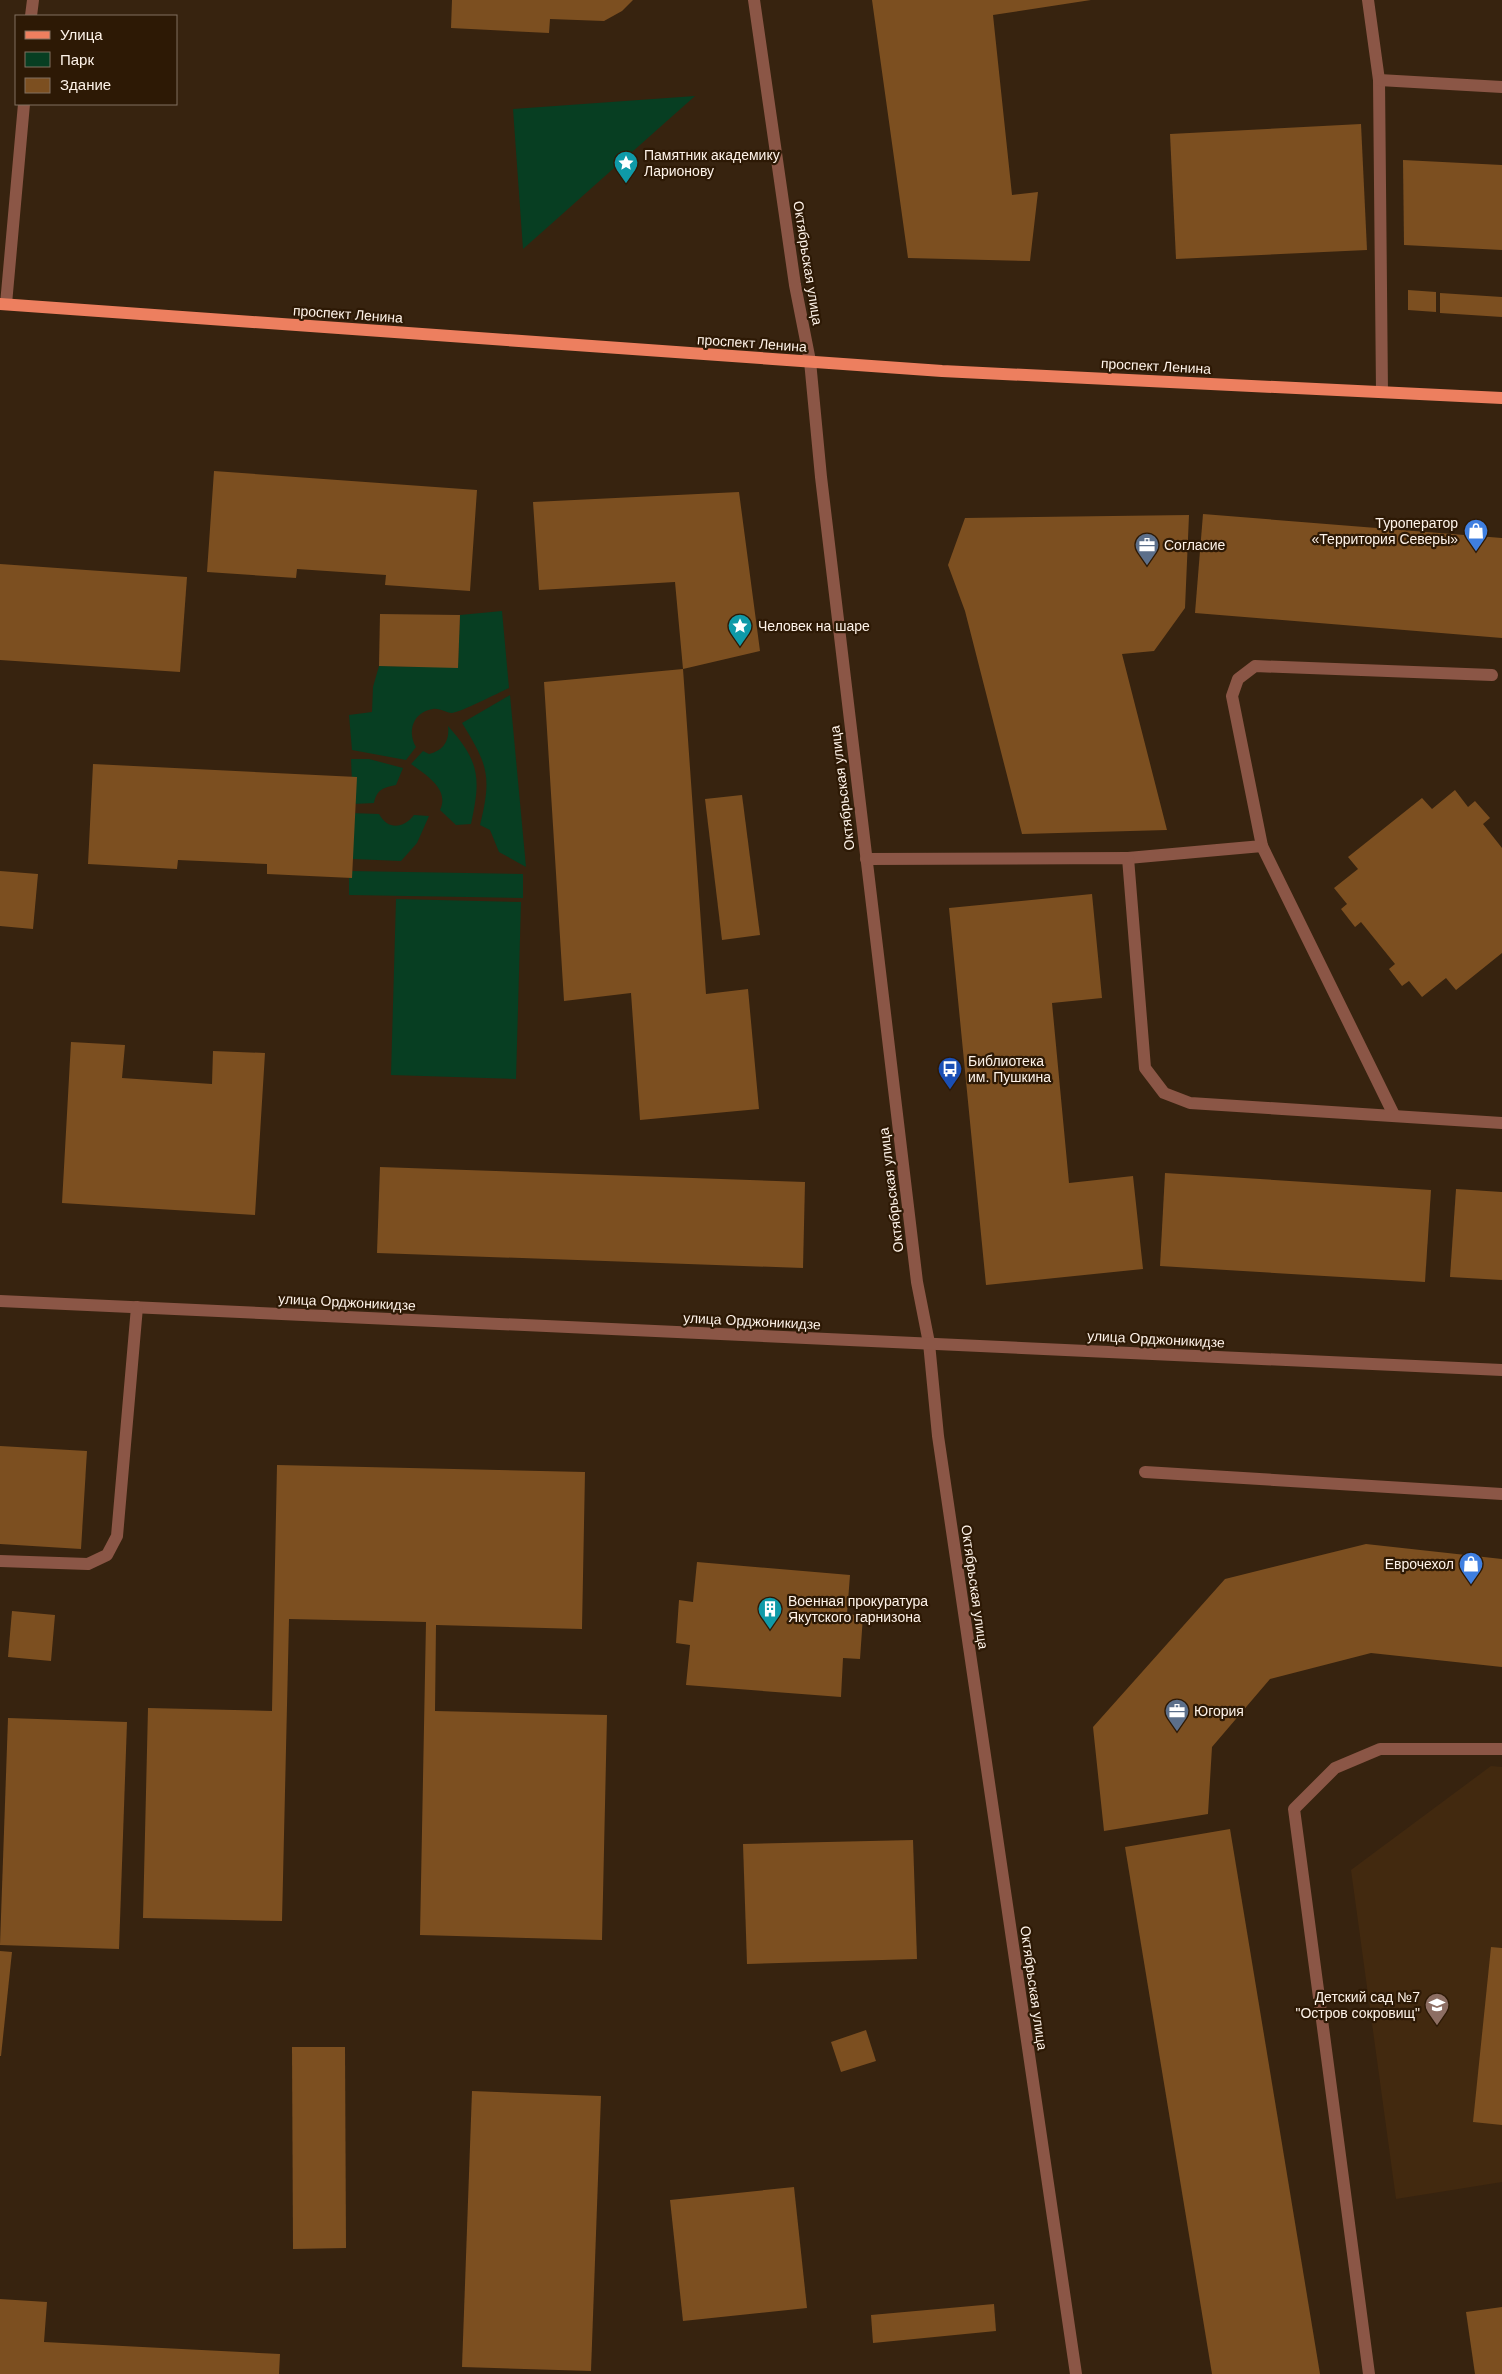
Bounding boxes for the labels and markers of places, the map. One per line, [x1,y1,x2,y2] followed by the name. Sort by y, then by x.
[644,147,780,179] place label: Памятник академику Ларионову
[613,150,639,184] place icon: Памятник академику Ларионову
[1312,515,1458,547] place label: Туроператор «Территория Северы»
[1463,518,1489,552] shop icon: Туроператор «Территория Северы»
[1134,532,1160,566] office icon: Согласие
[1164,537,1225,553] place label: Согласие
[727,613,753,647] place icon: Человек на шаре
[758,618,870,634] place label: Человек на шаре
[968,1053,1051,1085] place label: Библиотека им. Пушкина
[937,1056,963,1090] bus stop icon: Библиотека им. Пушкина
[1458,1551,1484,1585] shop icon: Еврочехол
[1385,1556,1454,1572] place label: Еврочехол
[788,1593,928,1625] place label: Военная прокуратура Якутского гарнизона
[757,1596,783,1630] building icon: Военная прокуратура Якутского гарнизона
[1164,1698,1190,1732] office icon: Югория
[1194,1703,1244,1719] place label: Югория
[1295,1989,1420,2021] place label: Детский сад №7 "Остров сокровищ"
[1424,1992,1450,2026] school or university icon: Детский сад №7 "Остров сокровищ"

